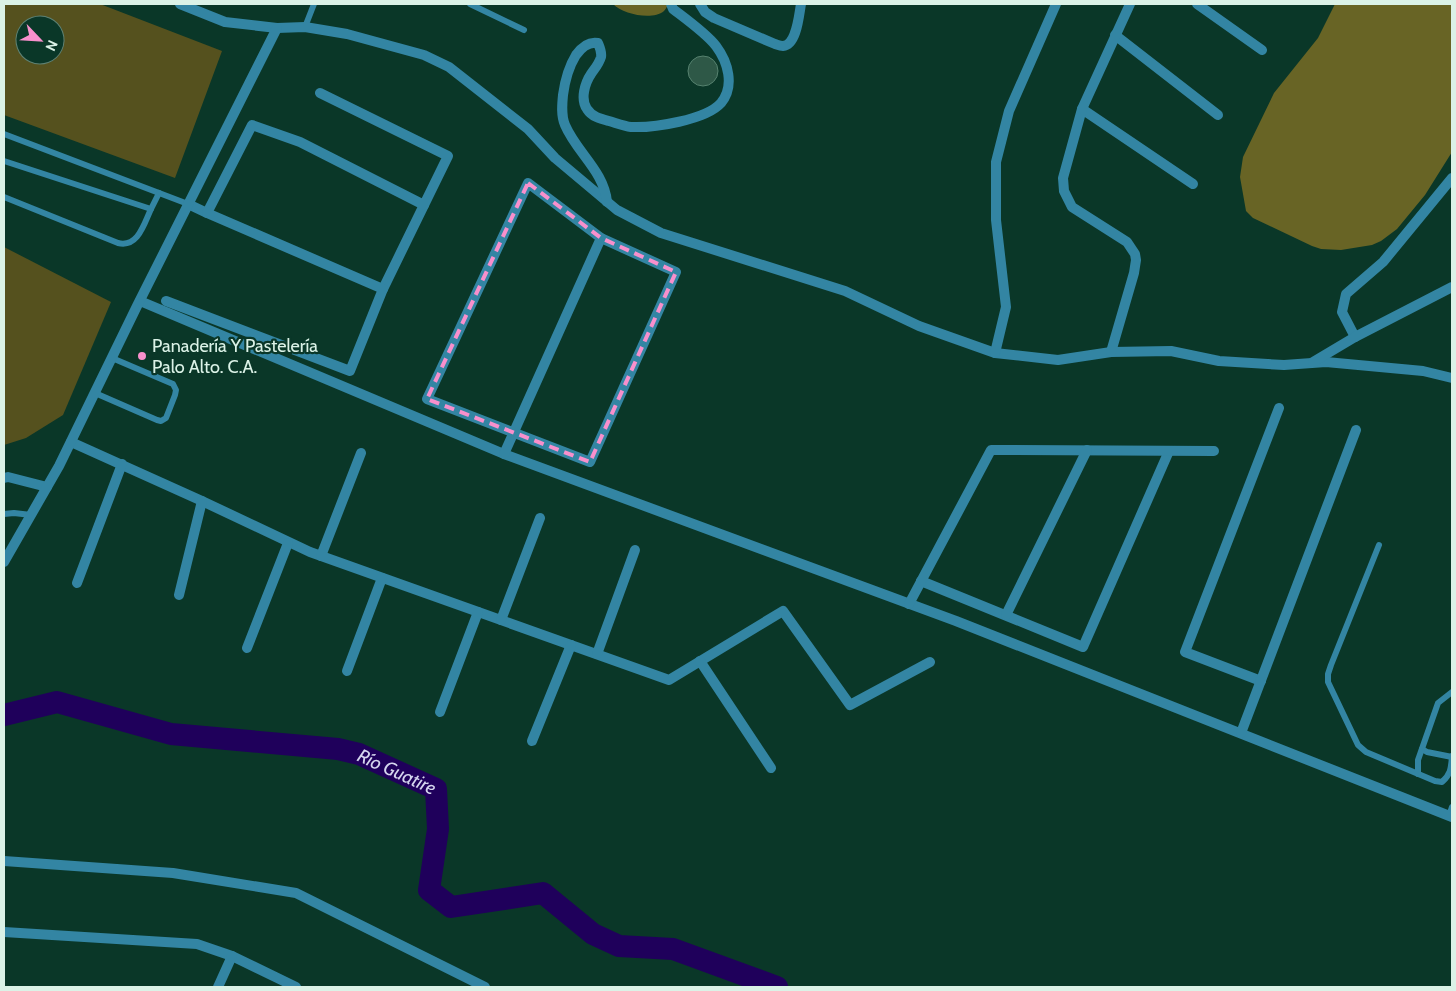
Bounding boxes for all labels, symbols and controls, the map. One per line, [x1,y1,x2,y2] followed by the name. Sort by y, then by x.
[15,15,65,65] north arrow
[42,37,62,54] text: N
[152,335,318,378] place label: Panadería Y Pastelería Palo Alto. C.A.
[136,350,148,362] marker: Panadería Y Pastelería Palo Alto. C.A.
[354,744,440,800] water label: Río Guatire

